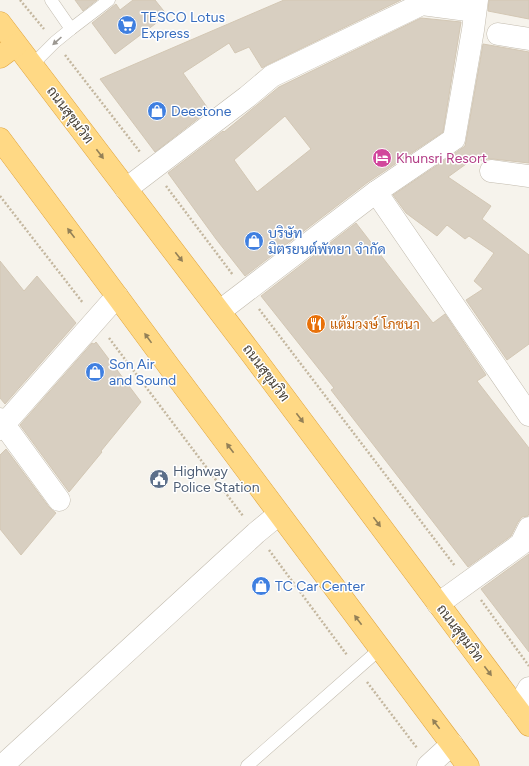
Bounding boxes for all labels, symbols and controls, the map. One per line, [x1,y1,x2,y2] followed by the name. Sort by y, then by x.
[141,9,225,42] place label: TESCO Lotus Express
[116,14,138,36] supermarket icon: TESCO Lotus Express
[51,37,62,46] one-way arrow
[42,83,97,148] street label: ถนนสุขุมวิท
[146,100,168,122] shop icon: Deestone
[171,103,232,120] place label: Deestone
[371,147,393,169] hotel icon: Khunsri Resort
[95,148,104,159] one-way arrow
[396,150,487,167] place label: Khunsri Resort
[268,225,386,258] place label: บริษัท มิตรยนต์พัทยา จำกัด
[66,228,75,239] one-way arrow
[243,230,265,252] shop icon: บริษัท มิตรยนต์พัทยา จำกัด
[174,252,183,263] one-way arrow
[305,313,327,335] restaurant icon: แต้มวงษ์ โภชนา
[330,315,420,333] place label: แต้มวงษ์ โภชนา
[144,333,152,343] one-way arrow
[238,341,293,406] street label: ถนนสุขุมวิท
[109,356,176,389] place label: Son Air and Sound
[84,361,106,383] shop icon: Son Air and Sound
[296,412,304,423] one-way arrow
[226,443,234,454] one-way arrow
[173,463,260,496] place label: Highway Police Station
[148,468,170,490] public building icon: Highway Police Station
[373,517,381,527] one-way arrow
[250,575,272,597] shop icon: TC Car Center
[275,578,365,595] place label: TC Car Center
[432,601,487,666] street label: ถนนสุขุมวิท
[354,614,362,625] one-way arrow
[484,666,492,676] one-way arrow
[432,718,440,729] one-way arrow

